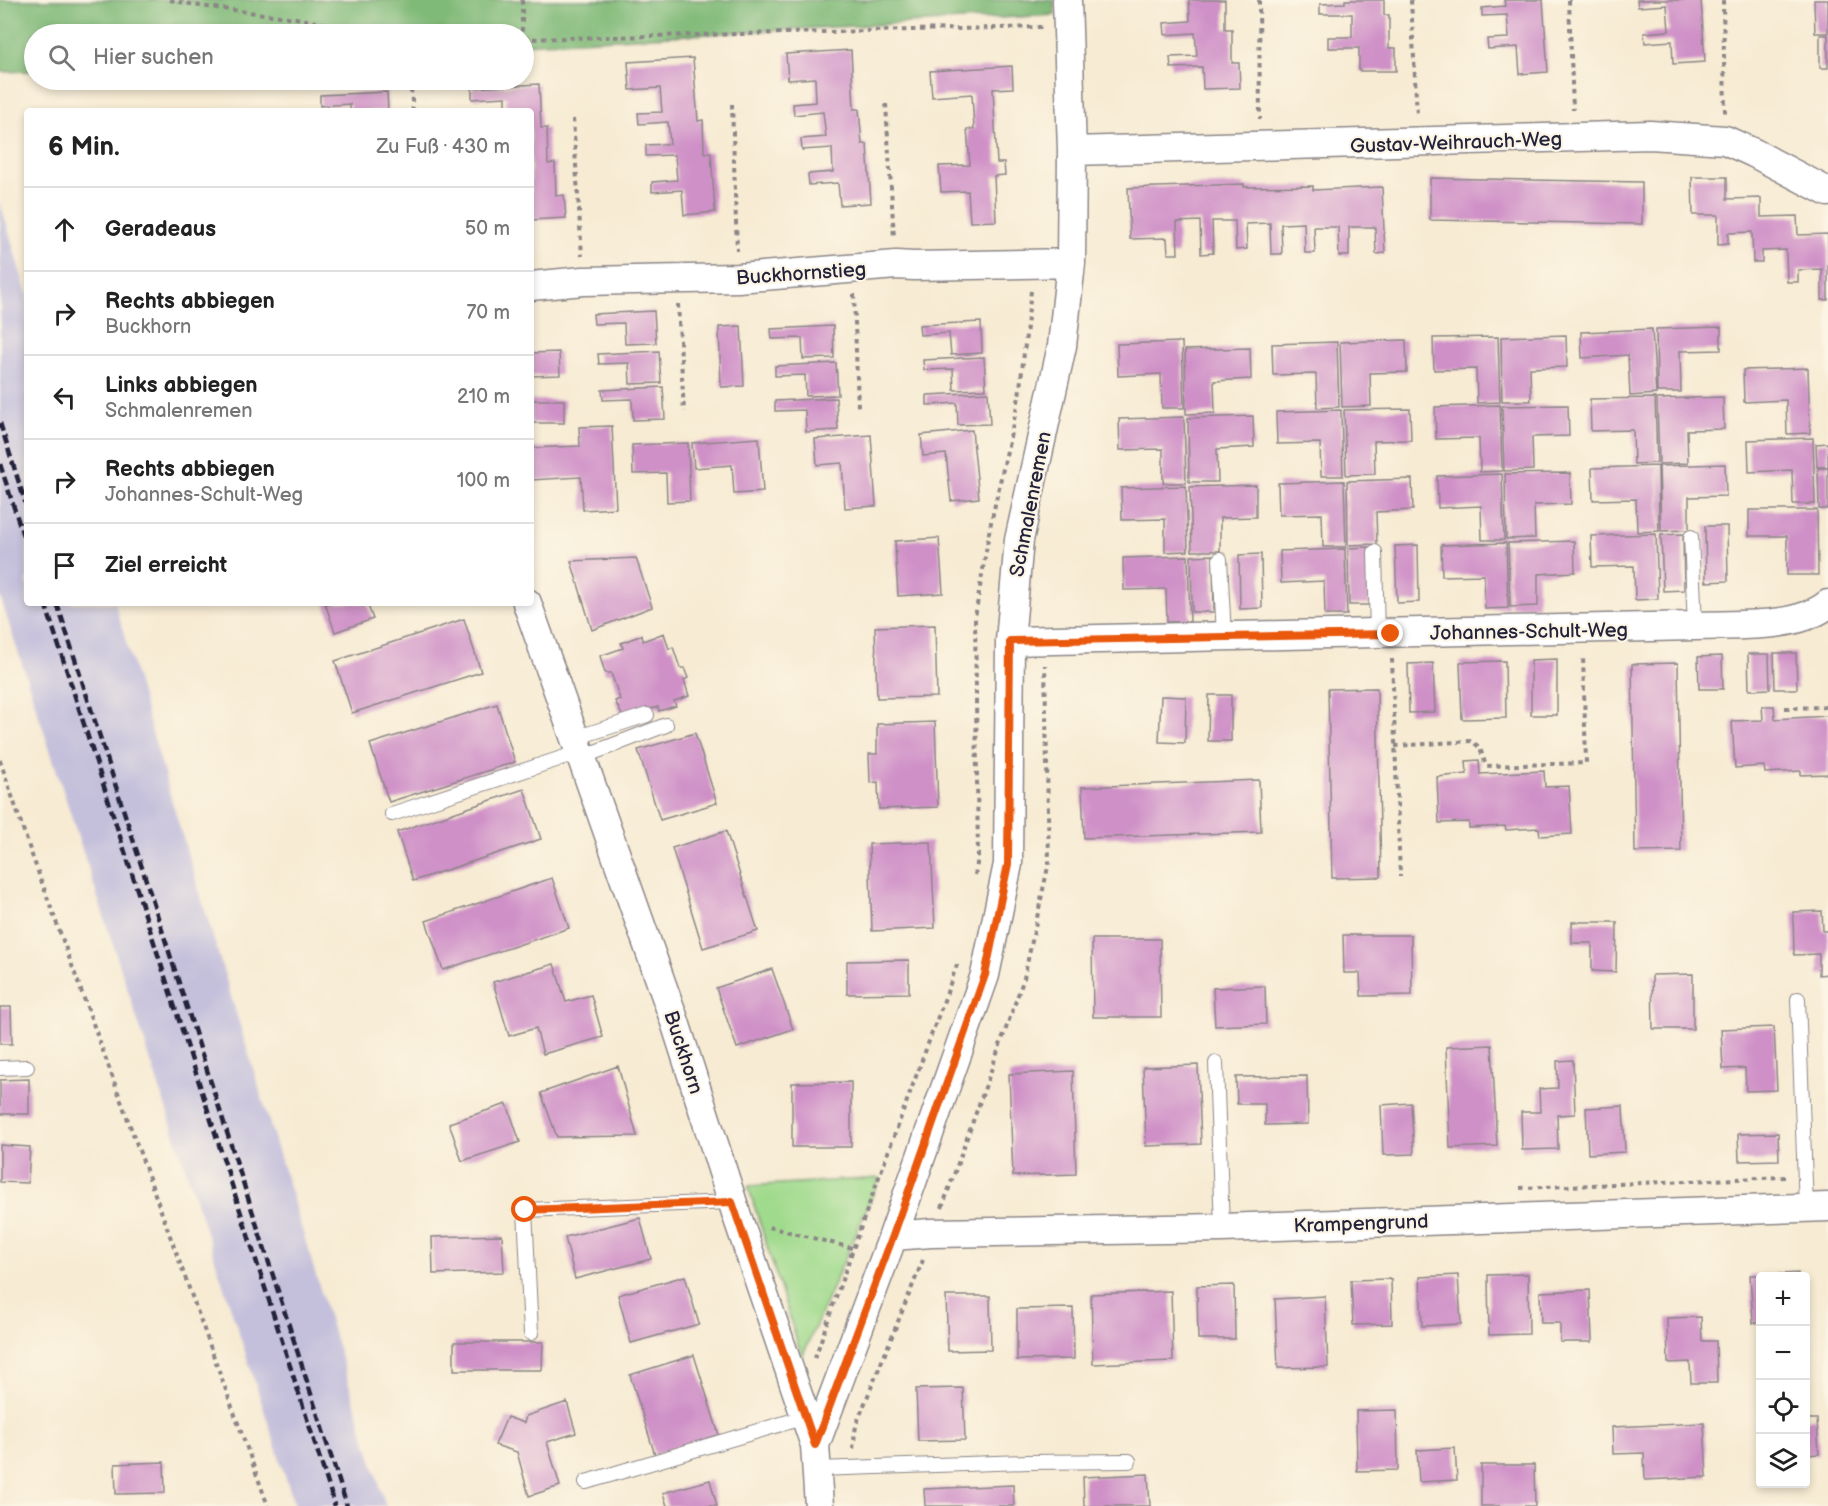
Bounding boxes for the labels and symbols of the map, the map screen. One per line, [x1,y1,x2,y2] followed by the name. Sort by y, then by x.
[1350,127,1562,159] street label: Gustav-Weihrauch-Weg
[735,257,867,291] street label: Buckhornstieg
[1005,430,1057,579] street label: Schmalenremen
[1430,618,1628,646] street label: Johannes-Schult-Weg
[1377,620,1403,646] route end
[658,1008,708,1097] street label: Buckhorn
[511,1196,537,1222] route start
[1293,1210,1429,1238] street label: Krampengrund

